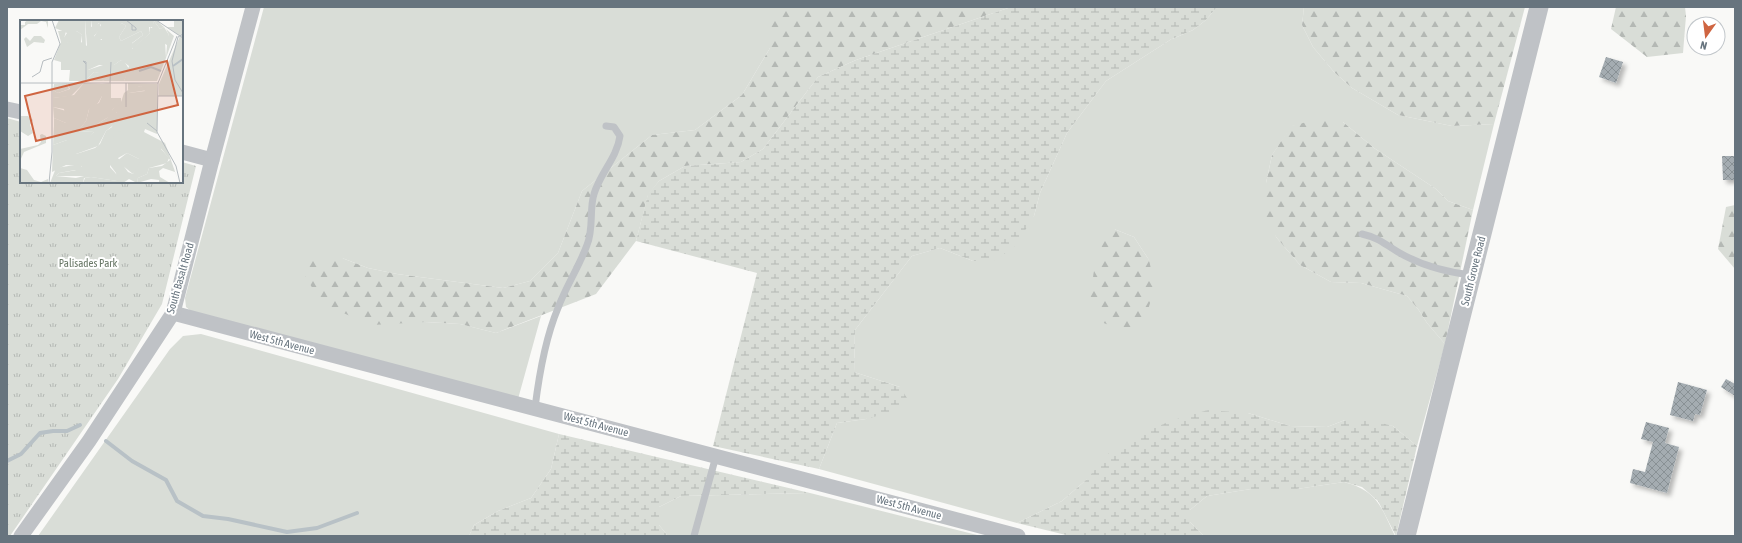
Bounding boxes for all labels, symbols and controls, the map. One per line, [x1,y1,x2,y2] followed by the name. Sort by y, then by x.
[1686,16,1726,56] north arrow
[20,20,183,183] inset map
[1699,39,1708,52] text: N
[1459,235,1487,307] street label: South Grove Road
[164,241,196,315] street label: South Basalt Road
[59,257,118,269] park label: Palisades Park
[248,328,316,356] street label: West 5th Avenue
[562,410,630,438] street label: West 5th Avenue
[875,493,943,521] street label: West 5th Avenue

